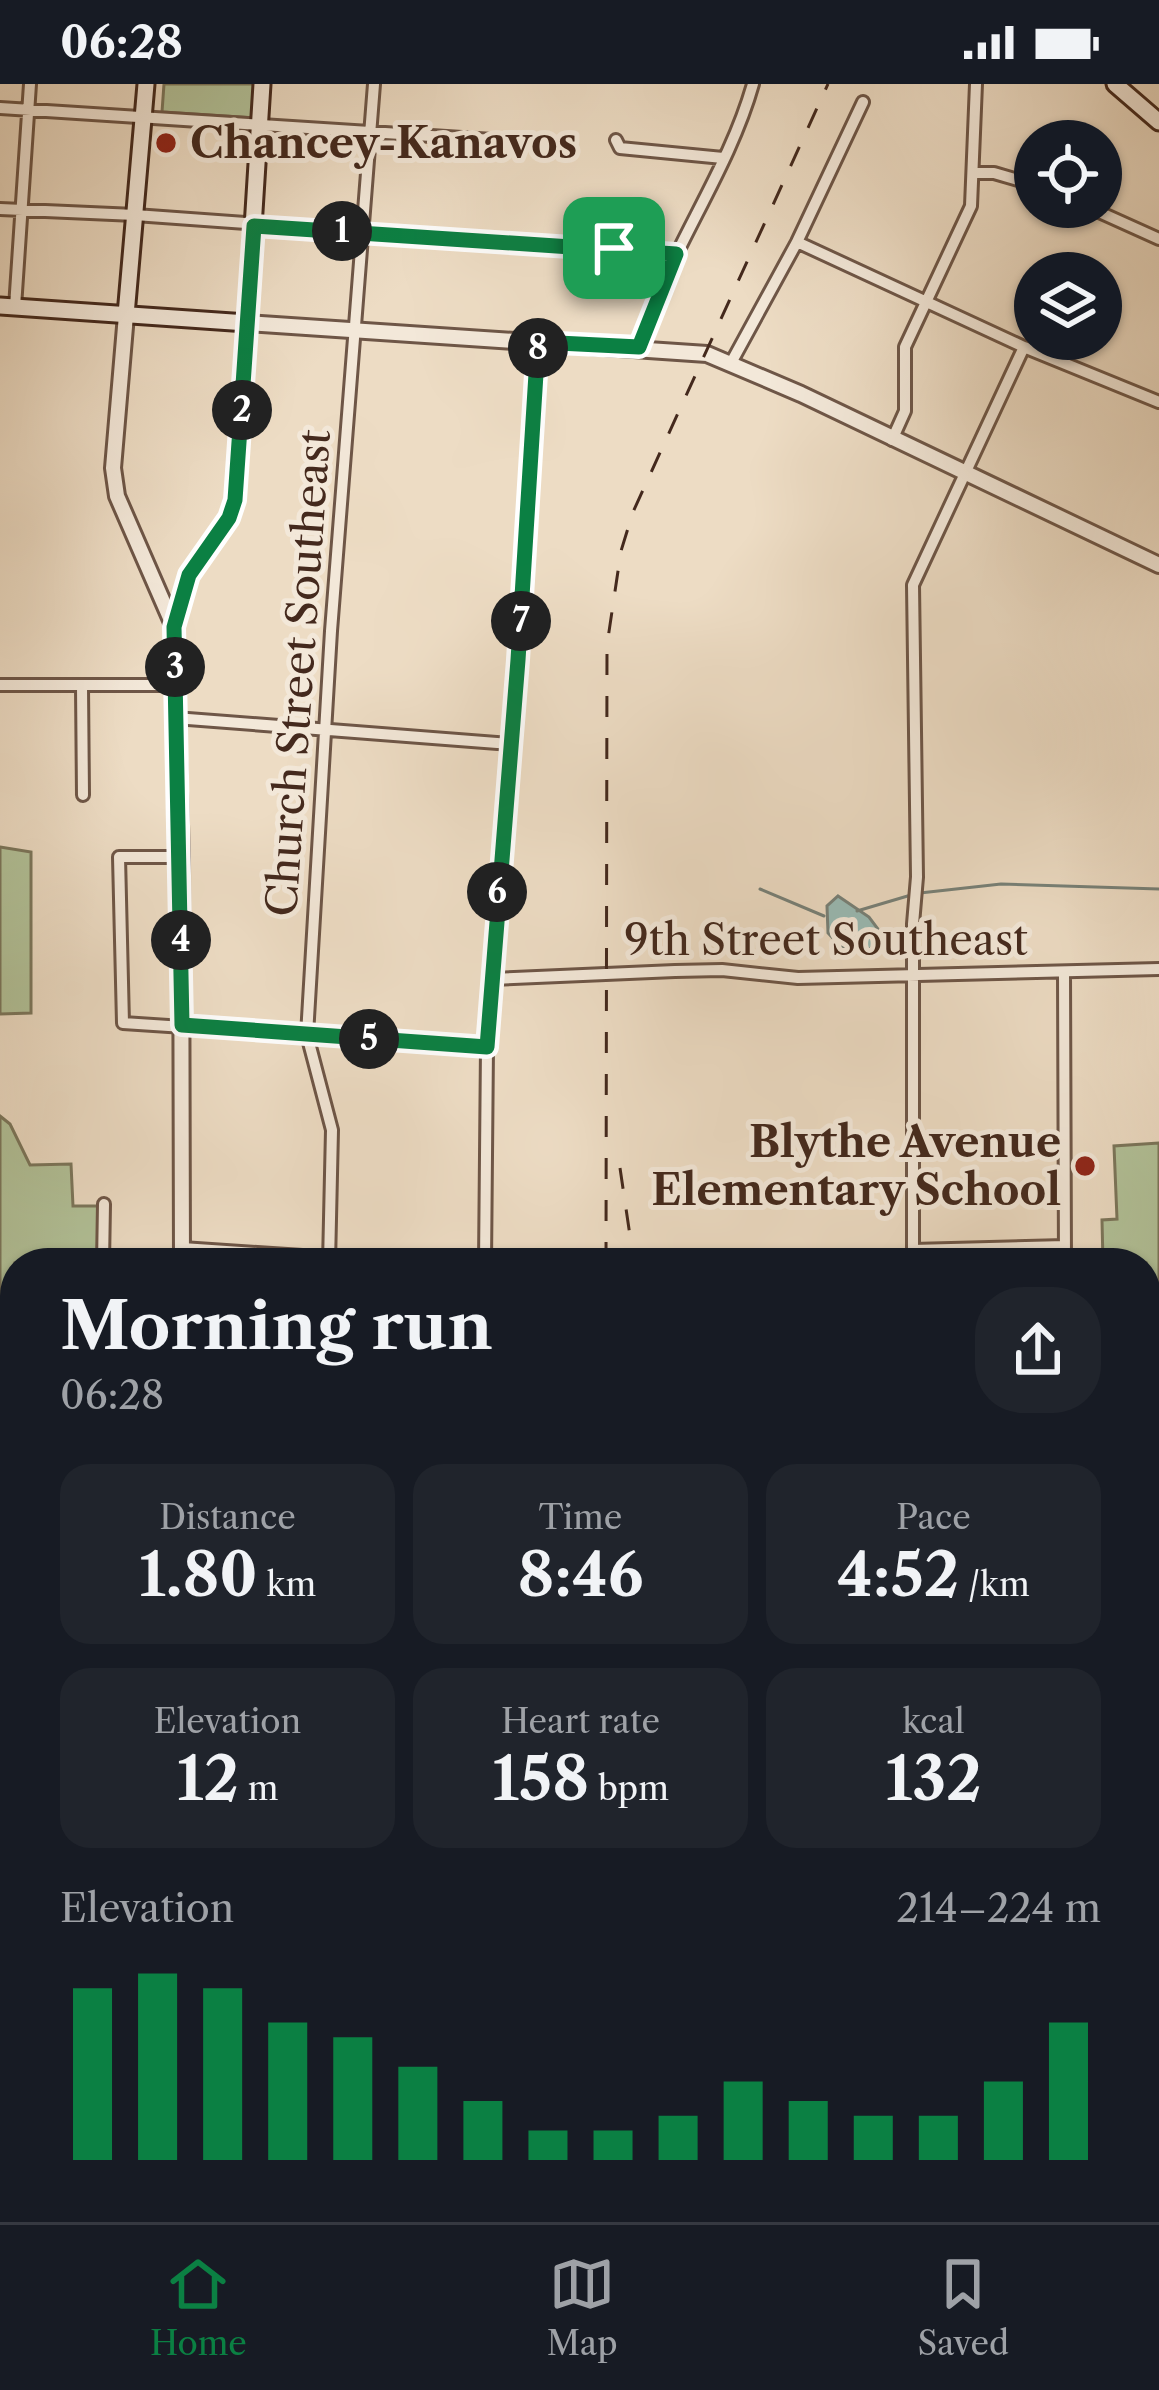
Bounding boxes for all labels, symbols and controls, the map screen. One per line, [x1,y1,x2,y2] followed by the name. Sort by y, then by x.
[60,14,183,70] text: 06:28
[190,117,577,169] place label: Chancey-Kanavos
[1014,120,1122,360] map controls
[1014,120,1122,228] button: locate
[153,130,179,156] marker: Chancey-Kanavos
[563,197,665,299] pin
[312,201,372,261] pin: 1
[335,210,349,251] text: 1
[581,215,647,281] icon: arrive
[1014,252,1122,360] button: layers
[508,318,568,378] pin: 8
[528,327,548,368] text: 8
[212,380,272,440] pin: 2
[232,389,252,430] text: 2
[255,428,341,918] street label: Church Street Southeast
[491,591,551,651] pin: 7
[512,600,530,641] text: 7
[145,637,205,697] pin: 3
[166,646,184,687] text: 3
[467,862,527,922] pin: 6
[487,871,507,912] text: 6
[151,910,211,970] pin: 4
[624,914,1028,966] street label: 9th Street Southeast
[171,919,191,960] text: 4
[339,1009,399,1069] pin: 5
[360,1018,378,1059] text: 5
[651,1116,1061,1216] place label: Blythe Avenue Elementary School
[1072,1153,1098,1179] marker: Blythe Avenue Elementary School
[60,1285,493,1366] text: Morning run
[975,1287,1101,1413] button: share
[60,1371,164,1419] text: 06:28
[159,1497,296,1538] text: Distance
[539,1497,622,1538] text: Time
[896,1497,971,1538] text: Pace
[139,1538,258,1612] text: 1.80
[517,1538,644,1612] text: 8:46
[837,1538,959,1612] text: 4:52
[258,1564,316,1605] text: km
[959,1564,1030,1605] text: /km
[154,1701,301,1742] text: Elevation
[501,1701,660,1742] text: Heart rate
[902,1701,965,1742] text: kcal
[177,1742,239,1816] text: 12
[492,1742,589,1816] text: 158
[885,1742,982,1816] text: 132
[239,1768,278,1809] text: m
[589,1768,669,1809] text: bpm
[60,1884,234,1932] text: Elevation
[897,1884,1101,1932] text: 214–224 m
[150,2251,247,2364] tab: Home
[547,2251,618,2364] tab: Map
[917,2251,1009,2364] tab: Saved

